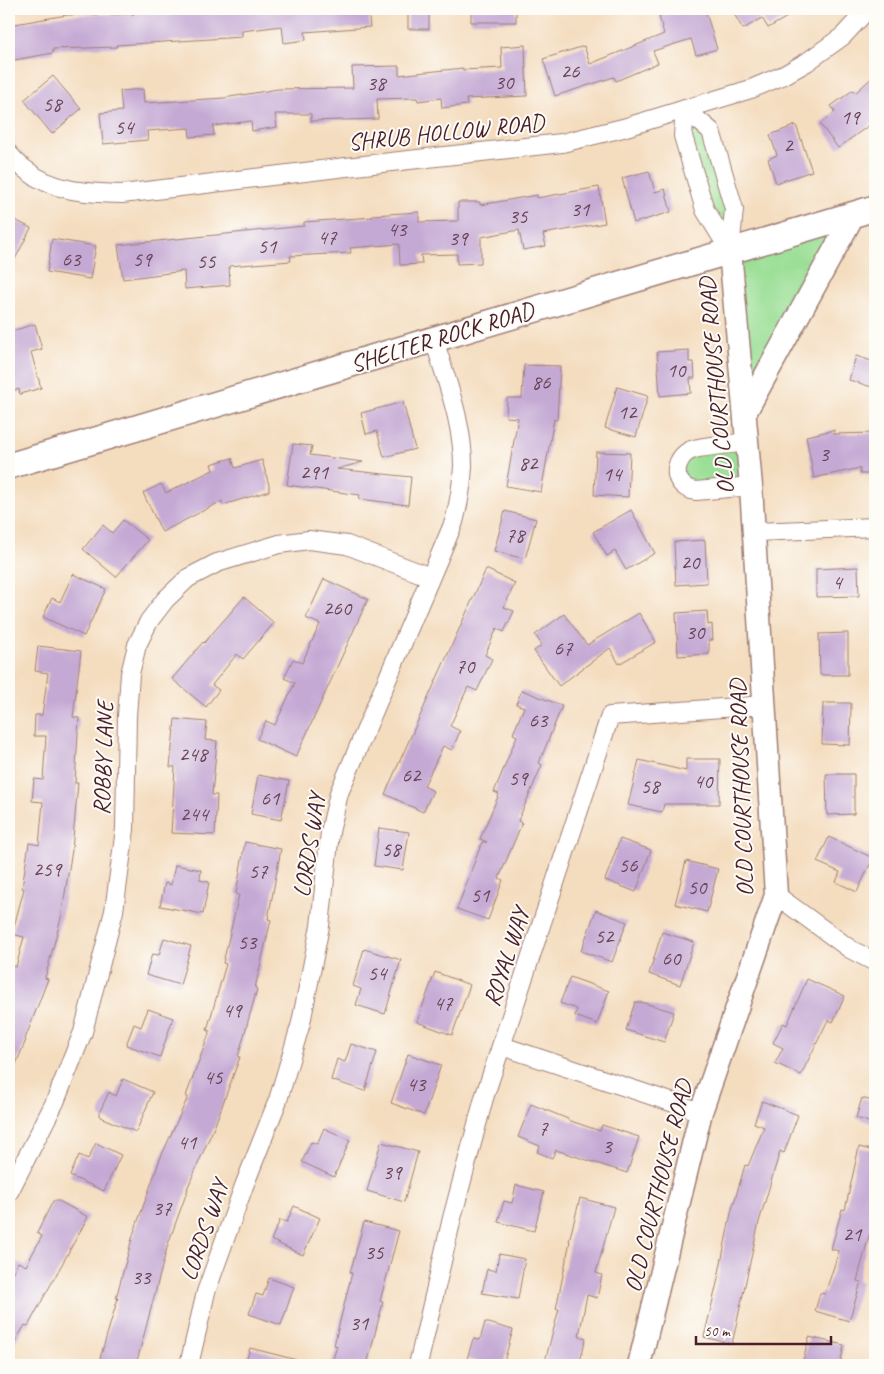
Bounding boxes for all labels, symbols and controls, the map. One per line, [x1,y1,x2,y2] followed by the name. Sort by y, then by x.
[561,58,580,84] house number: 26
[495,69,515,95] house number: 30
[367,70,388,96] house number: 38
[43,91,64,117] house number: 58
[841,104,861,130] house number: 19
[347,107,547,157] street label: SHRUB HOLLOW ROAD
[115,114,136,140] house number: 54
[783,132,794,158] house number: 2
[571,196,591,222] house number: 31
[509,203,529,229] house number: 35
[388,216,408,242] house number: 43
[318,224,338,250] house number: 47
[449,225,469,251] house number: 39
[258,233,278,259] house number: 51
[62,246,82,272] house number: 63
[133,246,153,272] house number: 59
[197,248,217,274] house number: 55
[691,274,740,496] street label: OLD COURTHOUSE ROAD
[347,294,539,379] street label: SHELTER ROCK ROAD
[667,357,687,383] house number: 10
[532,369,551,395] house number: 86
[618,399,638,425] house number: 12
[819,441,830,467] house number: 3
[519,450,539,476] house number: 82
[300,459,330,485] house number: 291
[603,461,624,487] house number: 14
[506,522,527,548] house number: 78
[681,549,701,575] house number: 20
[832,569,844,595] house number: 4
[323,595,353,621] house number: 260
[686,619,706,645] house number: 30
[554,635,574,661] house number: 67
[456,653,476,679] house number: 70
[722,677,760,897] street label: OLD COURTHOUSE ROAD
[86,698,120,816] street label: ROBBY LANE
[529,707,549,733] house number: 63
[179,741,210,767] house number: 248
[402,762,422,788] house number: 62
[509,765,529,791] house number: 59
[694,768,714,794] house number: 40
[641,773,662,799] house number: 58
[261,785,281,811] house number: 61
[286,788,332,899] street label: LORDS WAY
[180,801,211,827] house number: 244
[382,836,403,862] house number: 58
[619,852,638,878] house number: 56
[33,856,63,882] house number: 259
[249,858,269,884] house number: 57
[688,874,708,900] house number: 50
[471,882,491,908] house number: 51
[476,900,537,1010] street label: ROYAL WAY
[595,923,615,949] house number: 52
[238,929,258,955] house number: 53
[662,945,682,971] house number: 60
[368,960,389,986] house number: 54
[434,990,454,1016] house number: 47
[223,997,243,1023] house number: 49
[204,1064,224,1090] house number: 45
[407,1071,427,1097] house number: 43
[617,1075,699,1295] street label: OLD COURTHOUSE ROAD
[538,1115,549,1141] house number: 7
[178,1129,198,1155] house number: 41
[602,1133,613,1159] house number: 3
[383,1159,403,1185] house number: 39
[173,1173,236,1284] street label: LORDS WAY
[153,1195,173,1221] house number: 37
[843,1221,863,1247] house number: 21
[365,1239,385,1265] house number: 35
[132,1264,152,1290] house number: 33
[350,1310,370,1336] house number: 31
[696,1314,832,1346] scale bar
[704,1322,731,1341] text: 50 m

